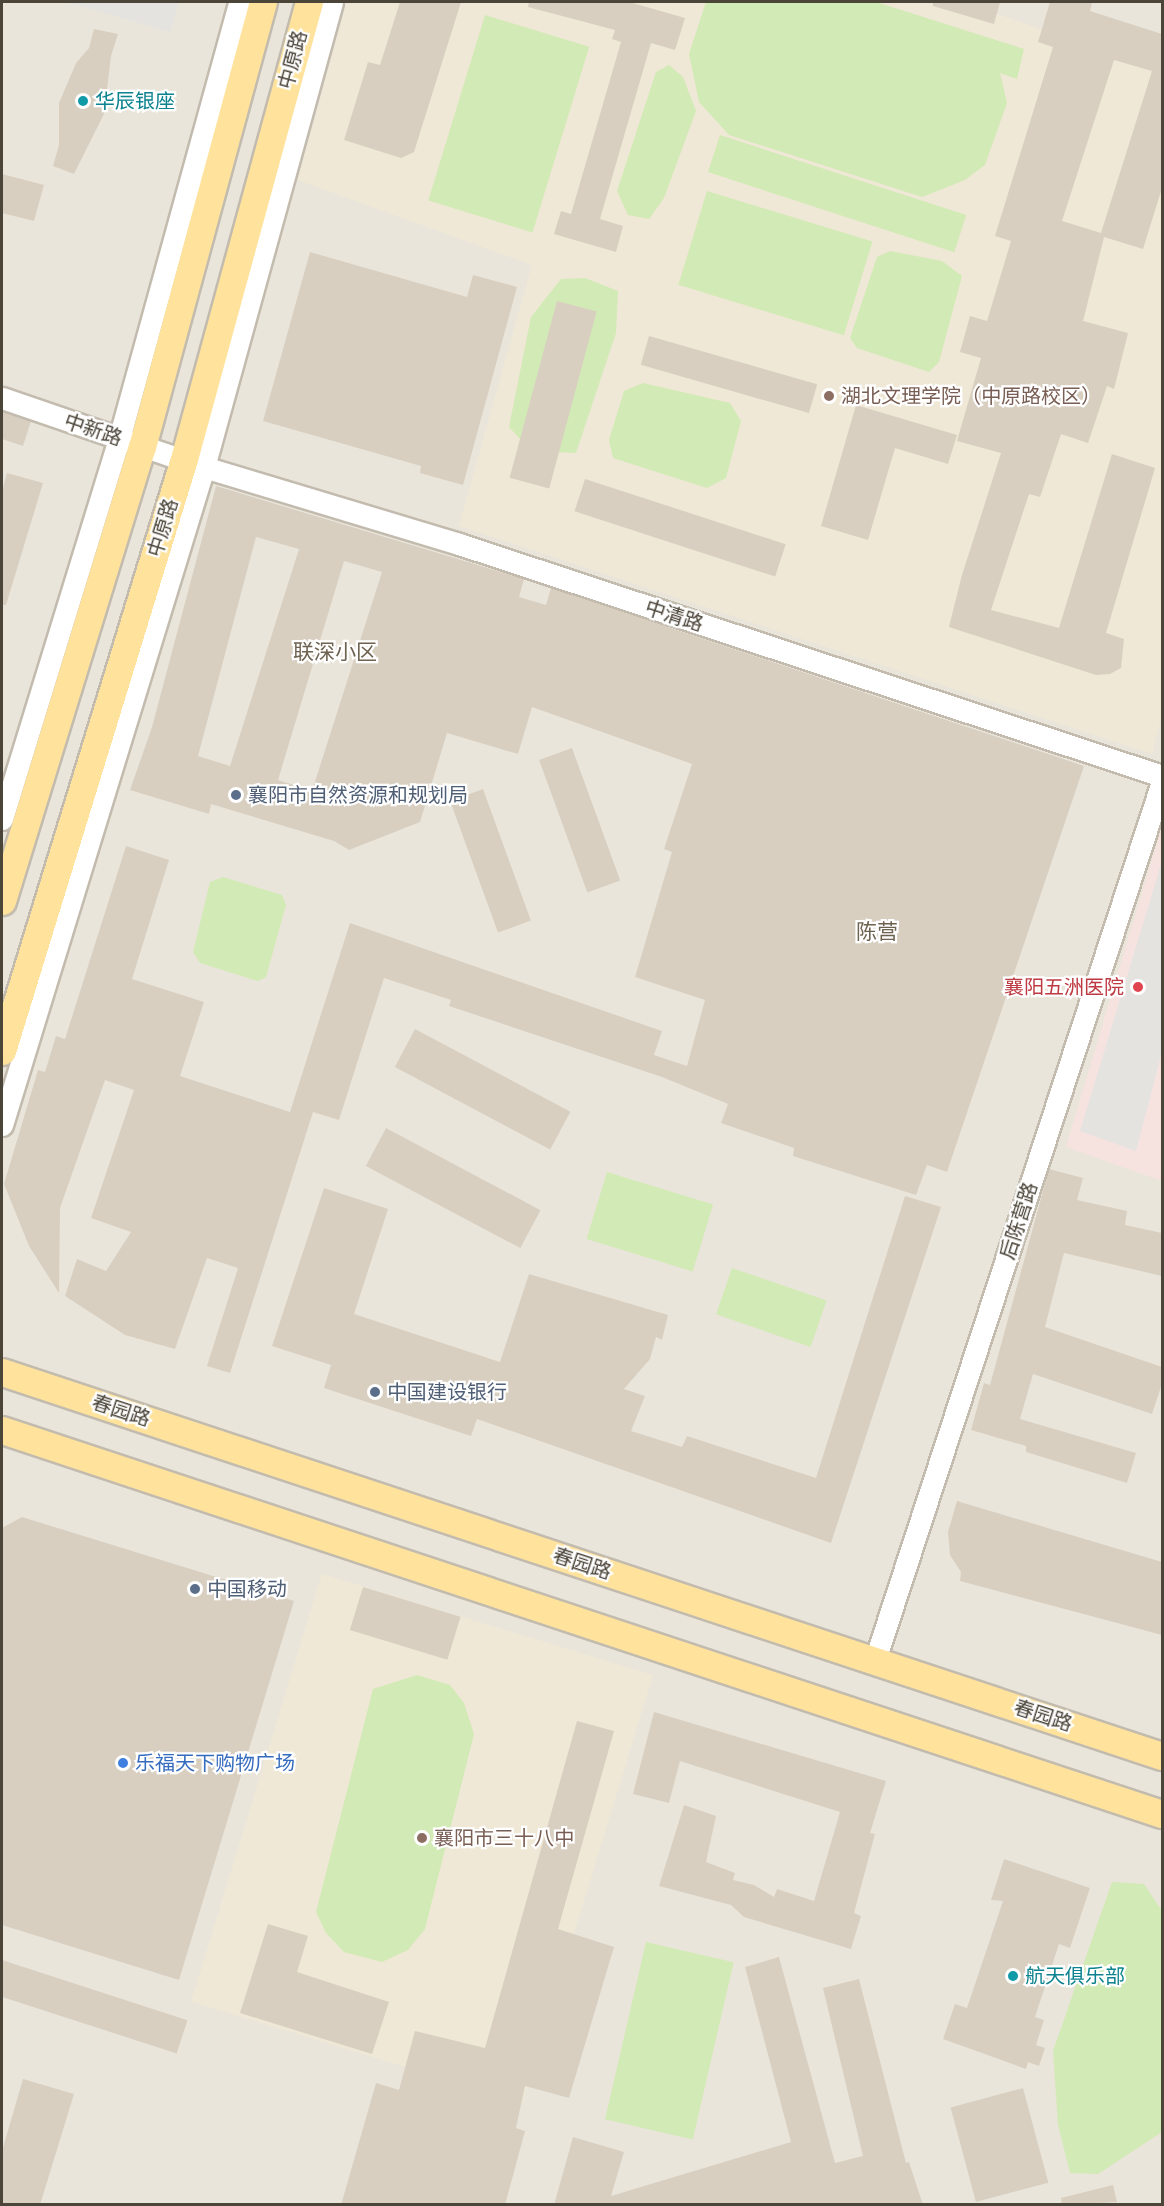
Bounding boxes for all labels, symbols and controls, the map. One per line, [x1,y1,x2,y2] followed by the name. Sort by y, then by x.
[274,28,312,92] street label: 中原路
[95,89,175,113] place label: 华辰银座
[76,94,90,108] marker: 华辰银座
[841,384,1101,408] place label: 湖北文理学院（中原路校区）
[822,389,836,403] marker: 湖北文理学院（中原路校区）
[61,409,125,451] street label: 中新路
[143,496,183,560] street label: 中原路
[642,595,706,637] street label: 中清路
[293,639,377,665] district label: 联深小区
[248,783,468,807] place label: 襄阳市自然资源和规划局
[229,788,243,802] marker: 襄阳市自然资源和规划局
[856,919,898,945] district label: 陈营
[1004,975,1124,999] place label: 襄阳五洲医院
[1129,978,1147,996] marker: 襄阳五洲医院
[995,1179,1043,1263] street label: 后陈营路
[387,1380,507,1404] place label: 中国建设银行
[368,1385,382,1399] marker: 中国建设银行
[89,1390,153,1432] street label: 春园路
[550,1543,614,1585] street label: 春园路
[207,1577,287,1601] place label: 中国移动
[188,1582,202,1596] marker: 中国移动
[1011,1695,1075,1737] street label: 春园路
[135,1751,295,1775] place label: 乐福天下购物广场
[116,1756,130,1770] marker: 乐福天下购物广场
[434,1826,574,1850] place label: 襄阳市三十八中
[415,1831,429,1845] marker: 襄阳市三十八中
[1025,1964,1125,1988] place label: 航天俱乐部
[1006,1969,1020,1983] marker: 航天俱乐部

